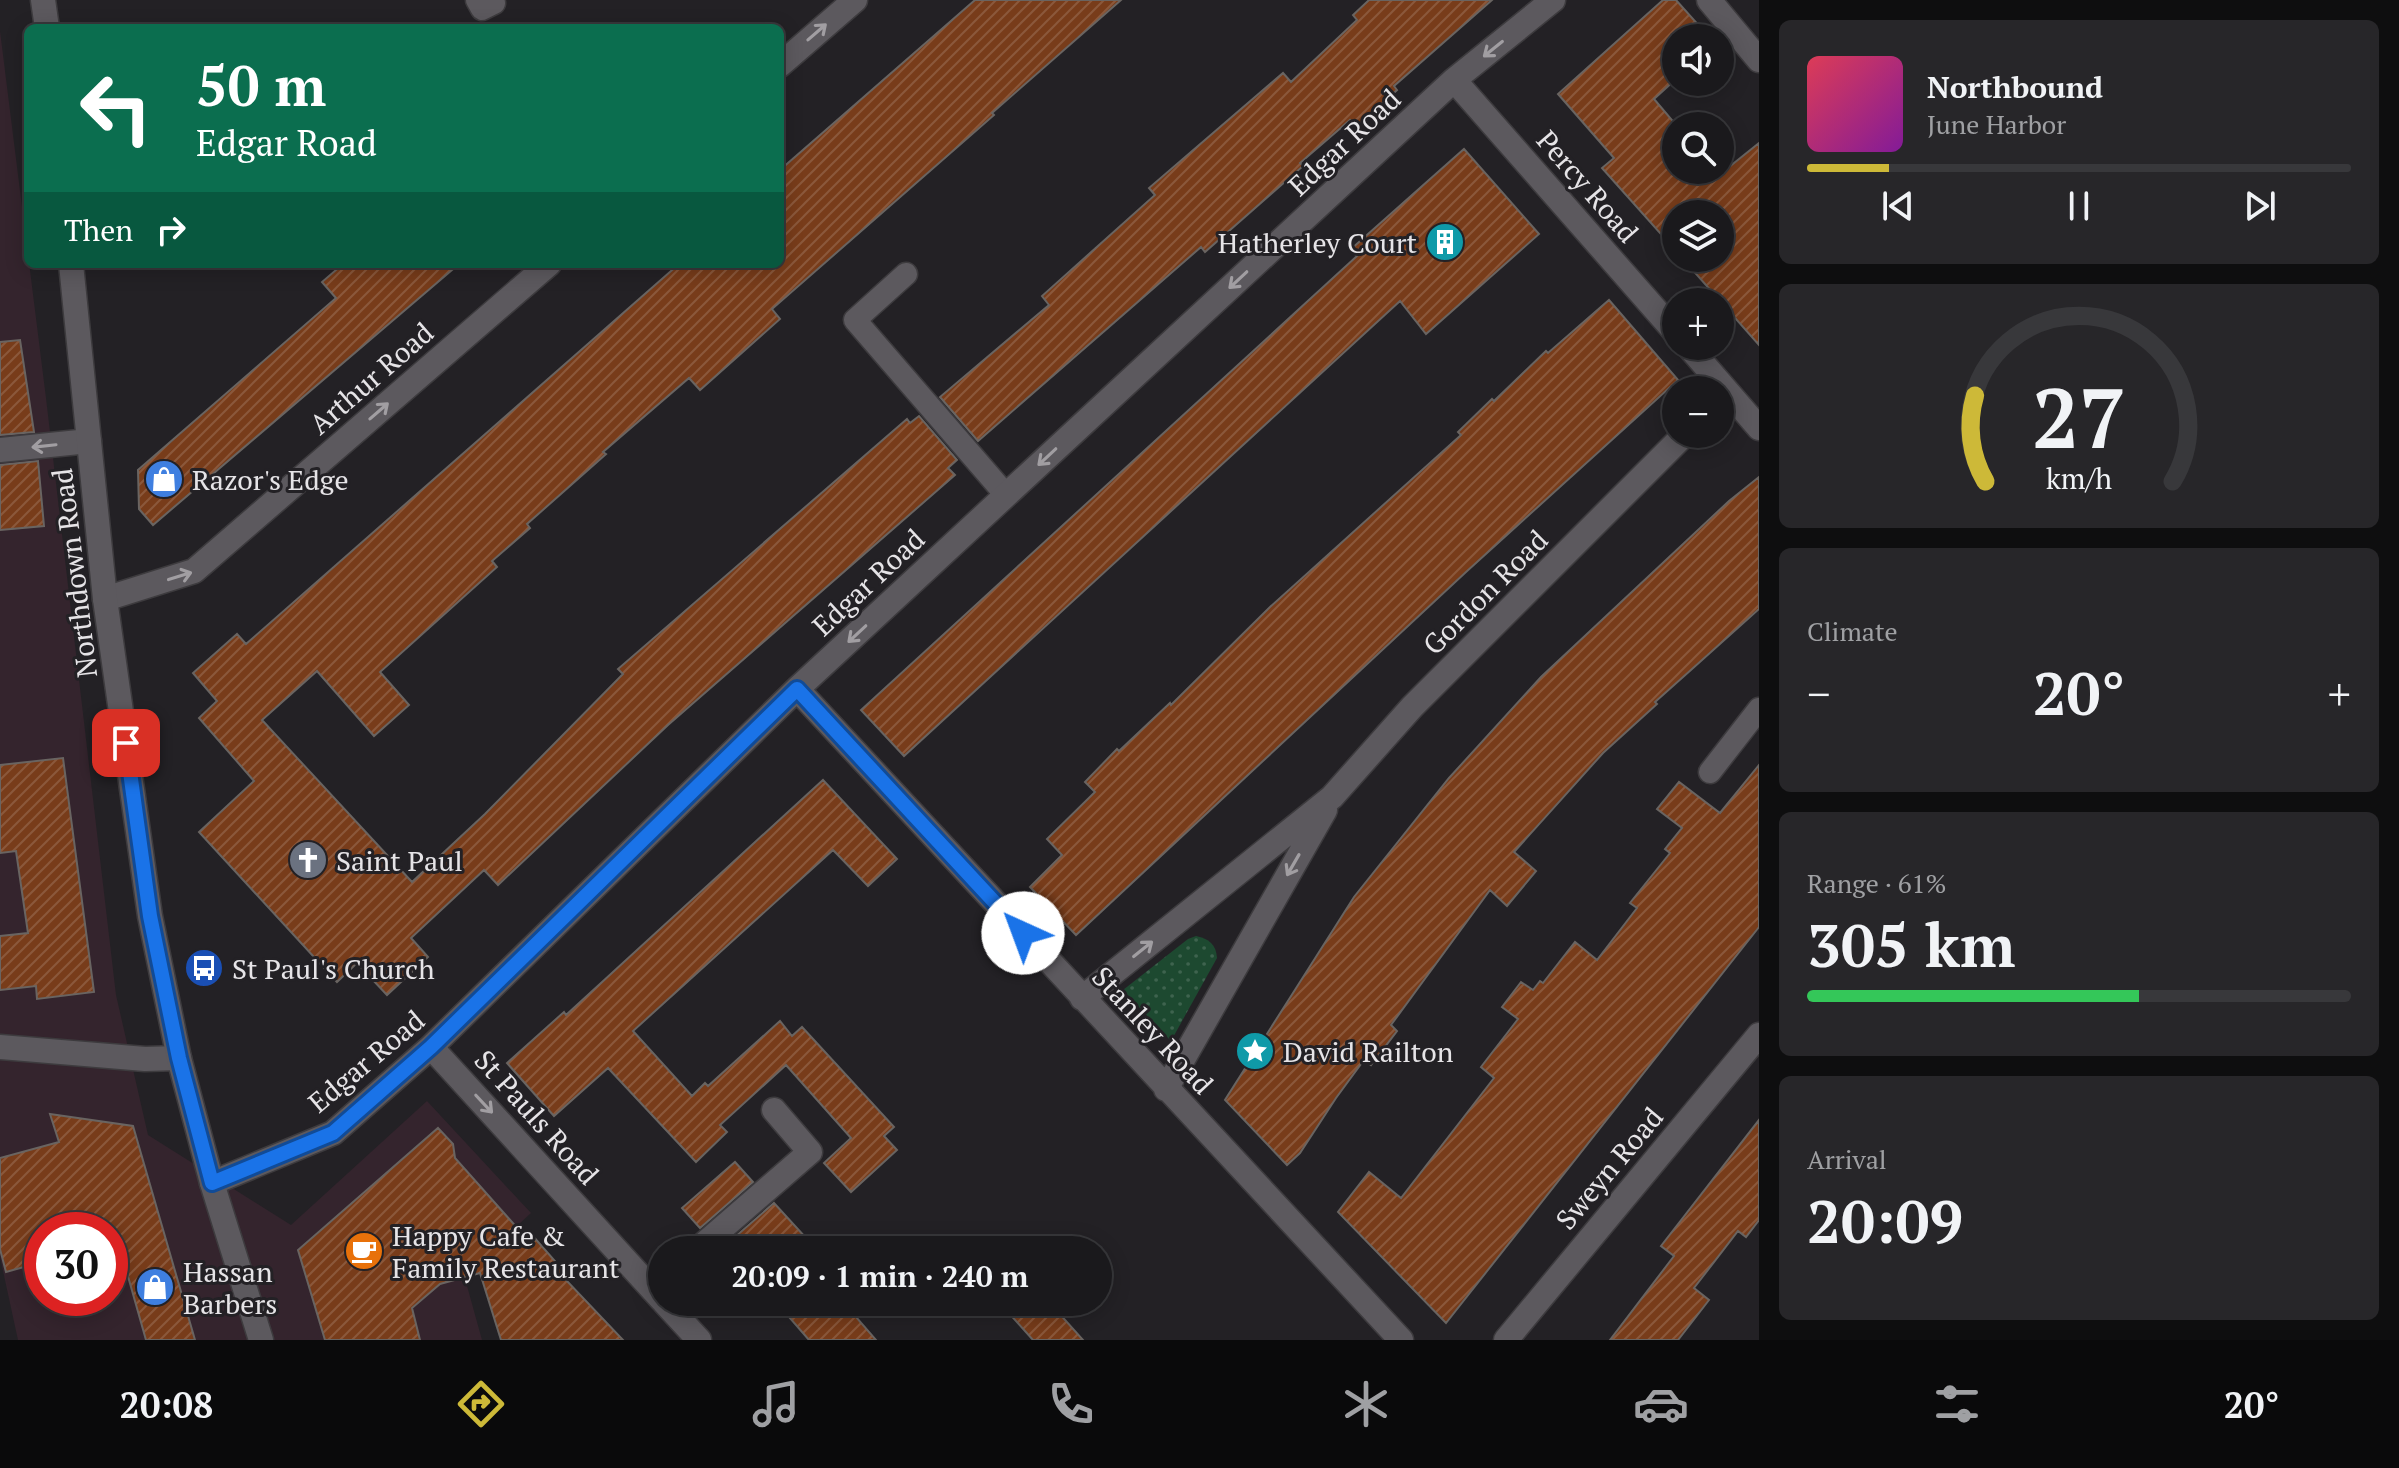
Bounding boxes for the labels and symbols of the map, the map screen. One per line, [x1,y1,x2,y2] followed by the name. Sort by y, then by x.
[807,23,827,41] one-way arrow
[1483,40,1504,58] one-way arrow
[1280,80,1408,204] street label: Edgar Road
[1529,122,1647,250] street label: Percy Road
[1424,221,1466,263] building icon: Hatherley Court
[1218,224,1418,261] place label: Hatherley Court
[1228,271,1248,290] one-way arrow
[301,314,441,442] street label: Arthur Road
[369,402,389,420] one-way arrow
[32,438,58,453] one-way arrow
[1038,447,1058,465] one-way arrow
[143,458,185,500] shop icon: Razor's Edge
[192,461,349,498] place label: Razor's Edge
[43,466,105,680] street label: Northdown Road
[804,520,932,644] street label: Edgar Road
[1414,521,1556,663] street label: Gordon Road
[166,568,192,583] one-way arrow
[847,624,867,642] one-way arrow
[92,709,160,777] pin
[287,839,329,881] church icon: Saint Paul
[336,842,463,879] place label: Saint Paul
[1285,853,1301,876] one-way arrow
[981,891,1065,975] position arrow
[1132,940,1153,958] one-way arrow
[183,947,225,989] bus stop icon: St Paul's Church
[232,950,435,987] place label: St Paul's Church
[1084,958,1222,1102] street label: Stanley Road
[300,1002,432,1120] street label: Edgar Road
[1234,1030,1276,1072] place icon: David Railton
[1283,1033,1454,1070] place label: David Railton
[467,1042,607,1192] street label: St Pauls Road
[475,1094,493,1114] one-way arrow
[1547,1099,1671,1237] street label: Sweyn Road
[24,1212,128,1316] speed limit sign: 30
[392,1217,620,1286] place label: Happy Cafe & Family Restaurant
[343,1230,385,1272] cafe icon: Happy Cafe & Family Restaurant
[183,1253,277,1322] place label: Hassan Barbers
[134,1266,176,1308] shop icon: Hassan Barbers

